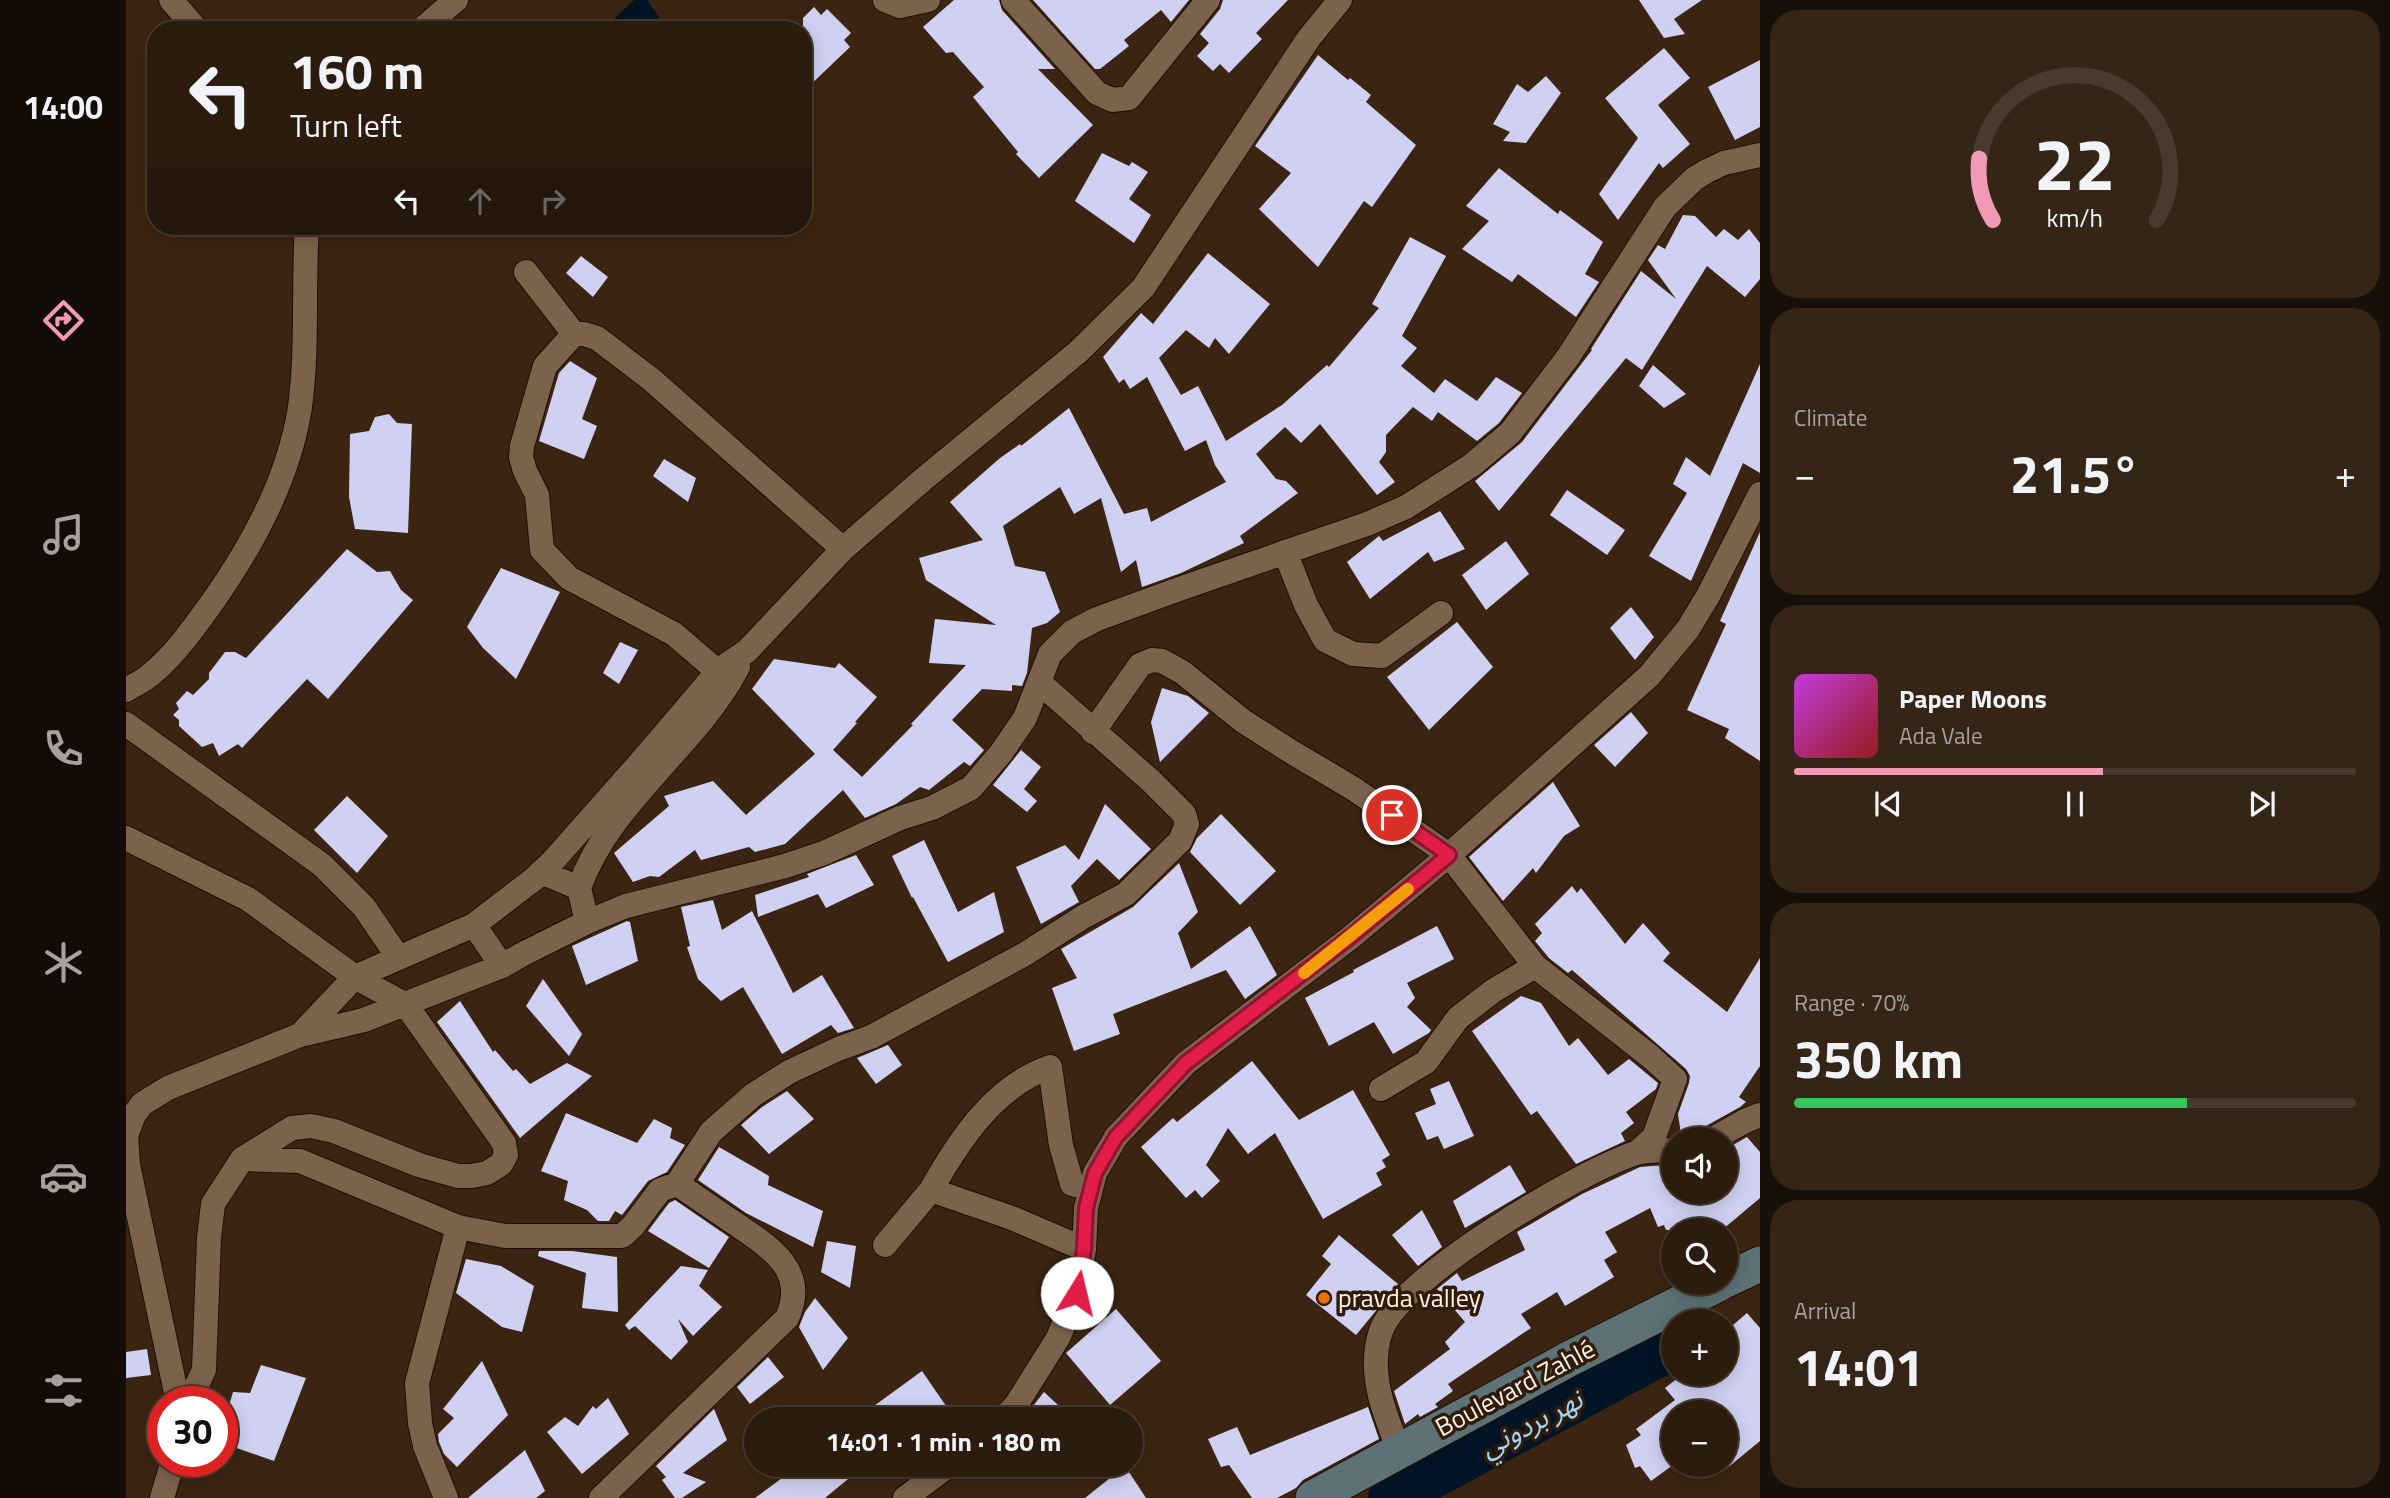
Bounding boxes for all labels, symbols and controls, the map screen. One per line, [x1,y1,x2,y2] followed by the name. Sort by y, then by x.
[290,33,424,108] text: 160 m
[175,49,266,140] icon: left
[23,83,103,131] text: 14:00
[290,101,402,149] text: Turn left
[2034,108,2116,218] text: 22
[388,182,426,220] icon: left
[461,182,499,220] icon: ahead
[534,182,572,220] icon: right
[2047,199,2103,237] text: km/h
[39,296,88,345] icon: directions
[1794,400,1867,435] text: Climate
[2010,434,2140,513] text: 21.5°
[1794,445,1815,503] text: −
[2335,445,2356,503] text: +
[39,510,88,559] icon: music
[1899,679,2047,718] text: Paper Moons
[1899,718,1983,753] text: Ada Vale
[39,724,88,773] icon: phone
[1362,785,1422,845] pin
[1869,785,1907,823] icon: previous
[2056,785,2094,823] icon: pause
[2243,785,2281,823] icon: next
[1373,796,1411,834] icon: arrive
[39,938,88,987] icon: climate
[1794,985,1909,1020] text: Range · 70%
[1794,1019,1963,1098] text: 350 km
[1661,1127,1738,1477] map controls
[1661,1127,1738,1204] button: sound
[39,1152,88,1201] icon: car
[1661,1218,1738,1295] button: search
[1040,1256,1114,1330] position arrow
[1338,1278,1481,1317] place label: pravda valley
[1316,1290,1332,1306] marker: pravda valley
[1794,1293,1856,1328] text: Arrival
[1661,1309,1738,1386] button: +
[1794,1327,1924,1406] text: 14:01
[1428,1329,1602,1446] street label: Boulevard Zahlé
[39,1366,88,1415] icon: filters
[1472,1377,1592,1469] water label: نهر بردوني
[147,1386,238,1477] speed limit sign: 30
[1661,1400,1738,1477] button: −
[826,1422,1061,1461] text: 14:01 · 1 min · 180 m

